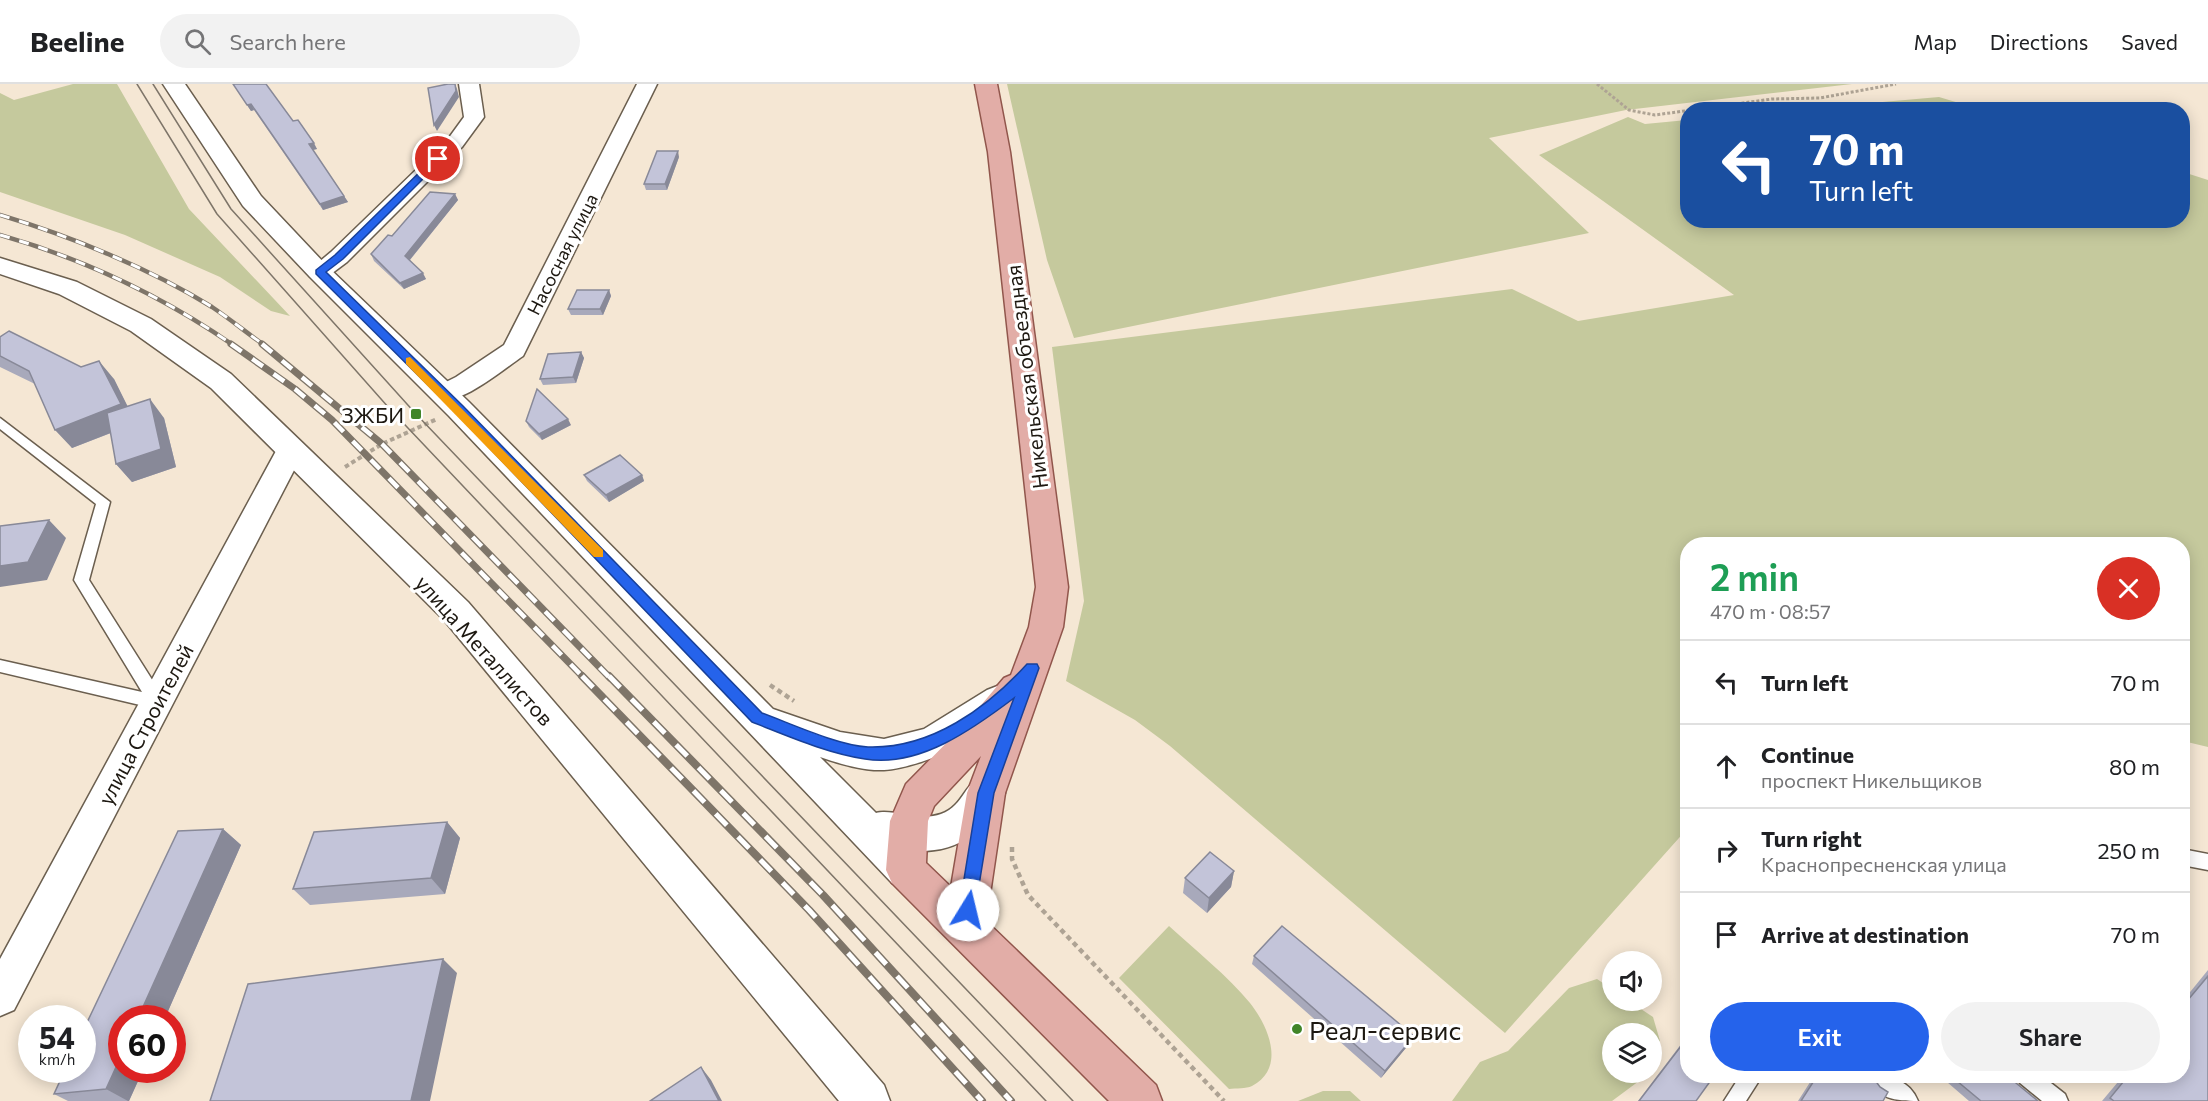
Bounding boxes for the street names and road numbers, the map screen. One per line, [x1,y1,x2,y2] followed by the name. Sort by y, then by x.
[522,190,602,318] street label: Насосная улица
[1000,264,1052,490] street label: Никельская объездная
[411,570,559,730] street label: улица Металлистов
[92,639,198,809] street label: улица Строителей

